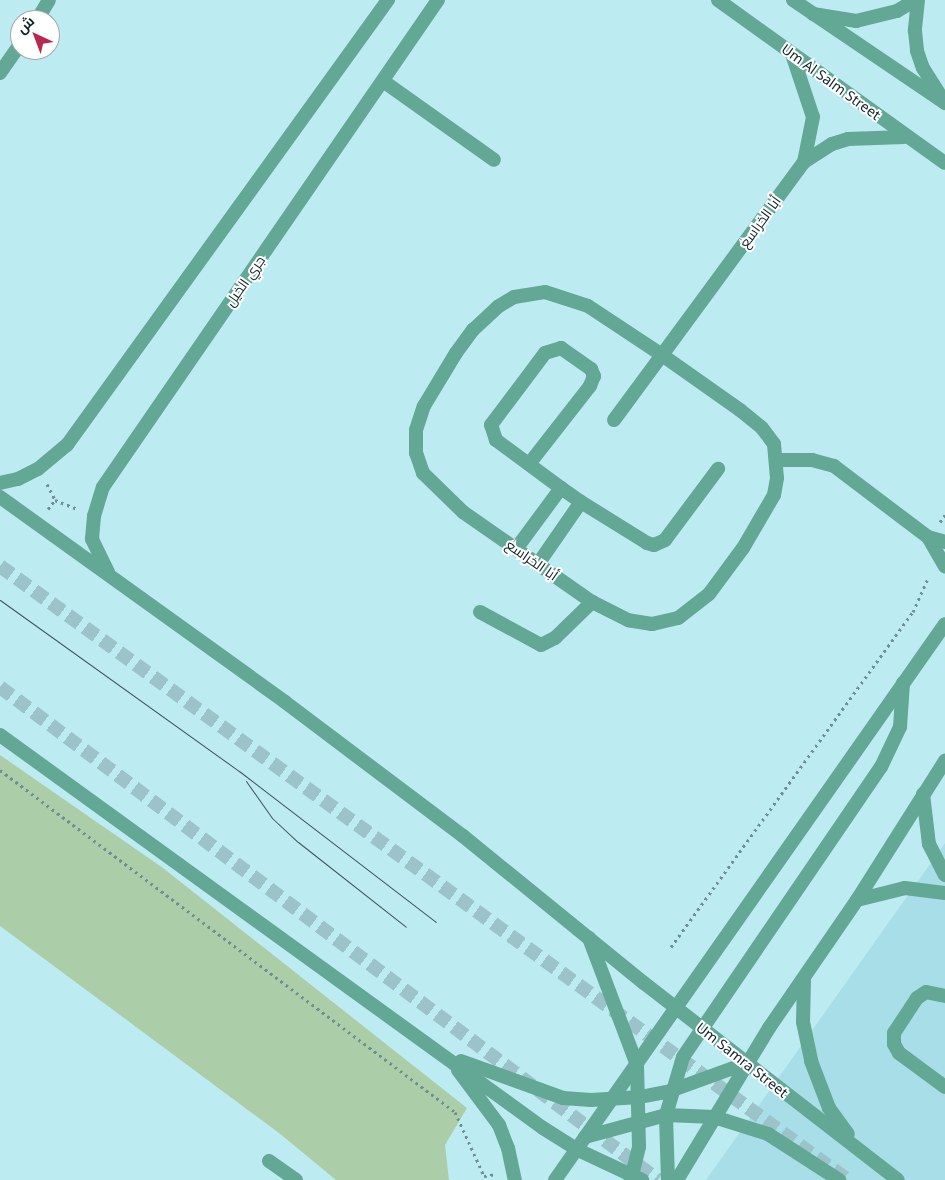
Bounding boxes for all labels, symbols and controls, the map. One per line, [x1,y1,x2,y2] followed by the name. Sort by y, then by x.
[10,10,60,60] north arrow
[12,11,38,37] text: ش
[778,40,884,124] street label: Um Al Salm Street
[736,193,784,251] street label: أبا الخراسع
[221,252,269,310] street label: جري الخيل
[503,536,561,584] street label: أبا الخراسع
[693,1019,791,1101] street label: Um Samra Street

